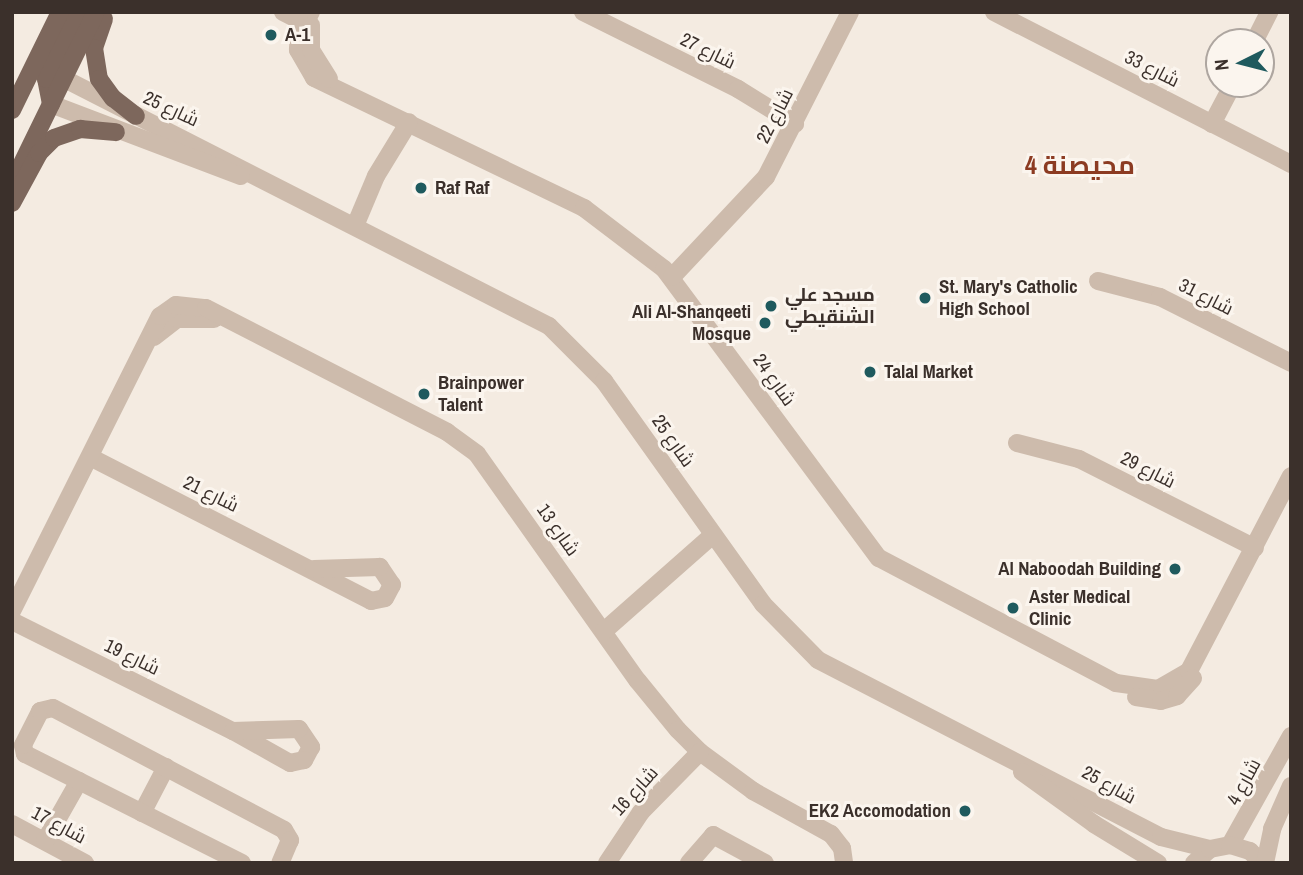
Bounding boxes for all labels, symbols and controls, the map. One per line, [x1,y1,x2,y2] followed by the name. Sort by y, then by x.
[285,24,310,46] place label: A-1
[263,27,279,43] marker: A-1
[677,28,739,74] street label: شارع 27
[1205,28,1275,98] north arrow
[1121,46,1183,92] street label: شارع 33
[1208,58,1235,72] text: N
[752,85,798,147] street label: شارع 22
[140,86,202,132] street label: شارع 25
[1025,149,1135,181] district label: محيصنة 4
[435,177,490,199] place label: Raf Raf
[413,180,429,196] marker: Raf Raf
[1175,274,1237,320] street label: شارع 31
[939,276,1078,320] place label: St. Mary's Catholic High School
[785,284,875,328] place label: مسجد علي الشنقيطي
[917,290,933,306] marker: St. Mary's Catholic High School
[763,298,779,314] marker: مسجد علي الشنقيطي
[632,301,751,345] place label: Ali Al-Shanqeeti Mosque
[757,315,773,331] marker: Ali Al-Shanqeeti Mosque
[748,350,800,410] street label: شارع 24
[884,361,973,383] place label: Talal Market
[862,364,878,380] marker: Talal Market
[438,372,524,416] place label: Brainpower Talent
[416,386,432,402] marker: Brainpower Talent
[647,411,699,471] street label: شارع 25
[1117,447,1179,493] street label: شارع 29
[180,471,242,517] street label: شارع 21
[532,500,584,560] street label: شارع 13
[998,558,1161,580] place label: Al Naboodah Building
[1167,561,1183,577] marker: Al Naboodah Building
[1029,586,1130,630] place label: Aster Medical Clinic
[1003,598,1023,618] marker: Aster Medical Clinic
[101,634,163,680] street label: شارع 19
[1222,755,1266,809] street label: شارع 4
[1078,761,1140,809] street label: شارع 25
[607,762,663,820] street label: شارع 16
[808,800,951,822] place label: EK2 Accomodation
[28,801,90,849] street label: شارع 17
[957,803,973,819] marker: EK2 Accomodation

